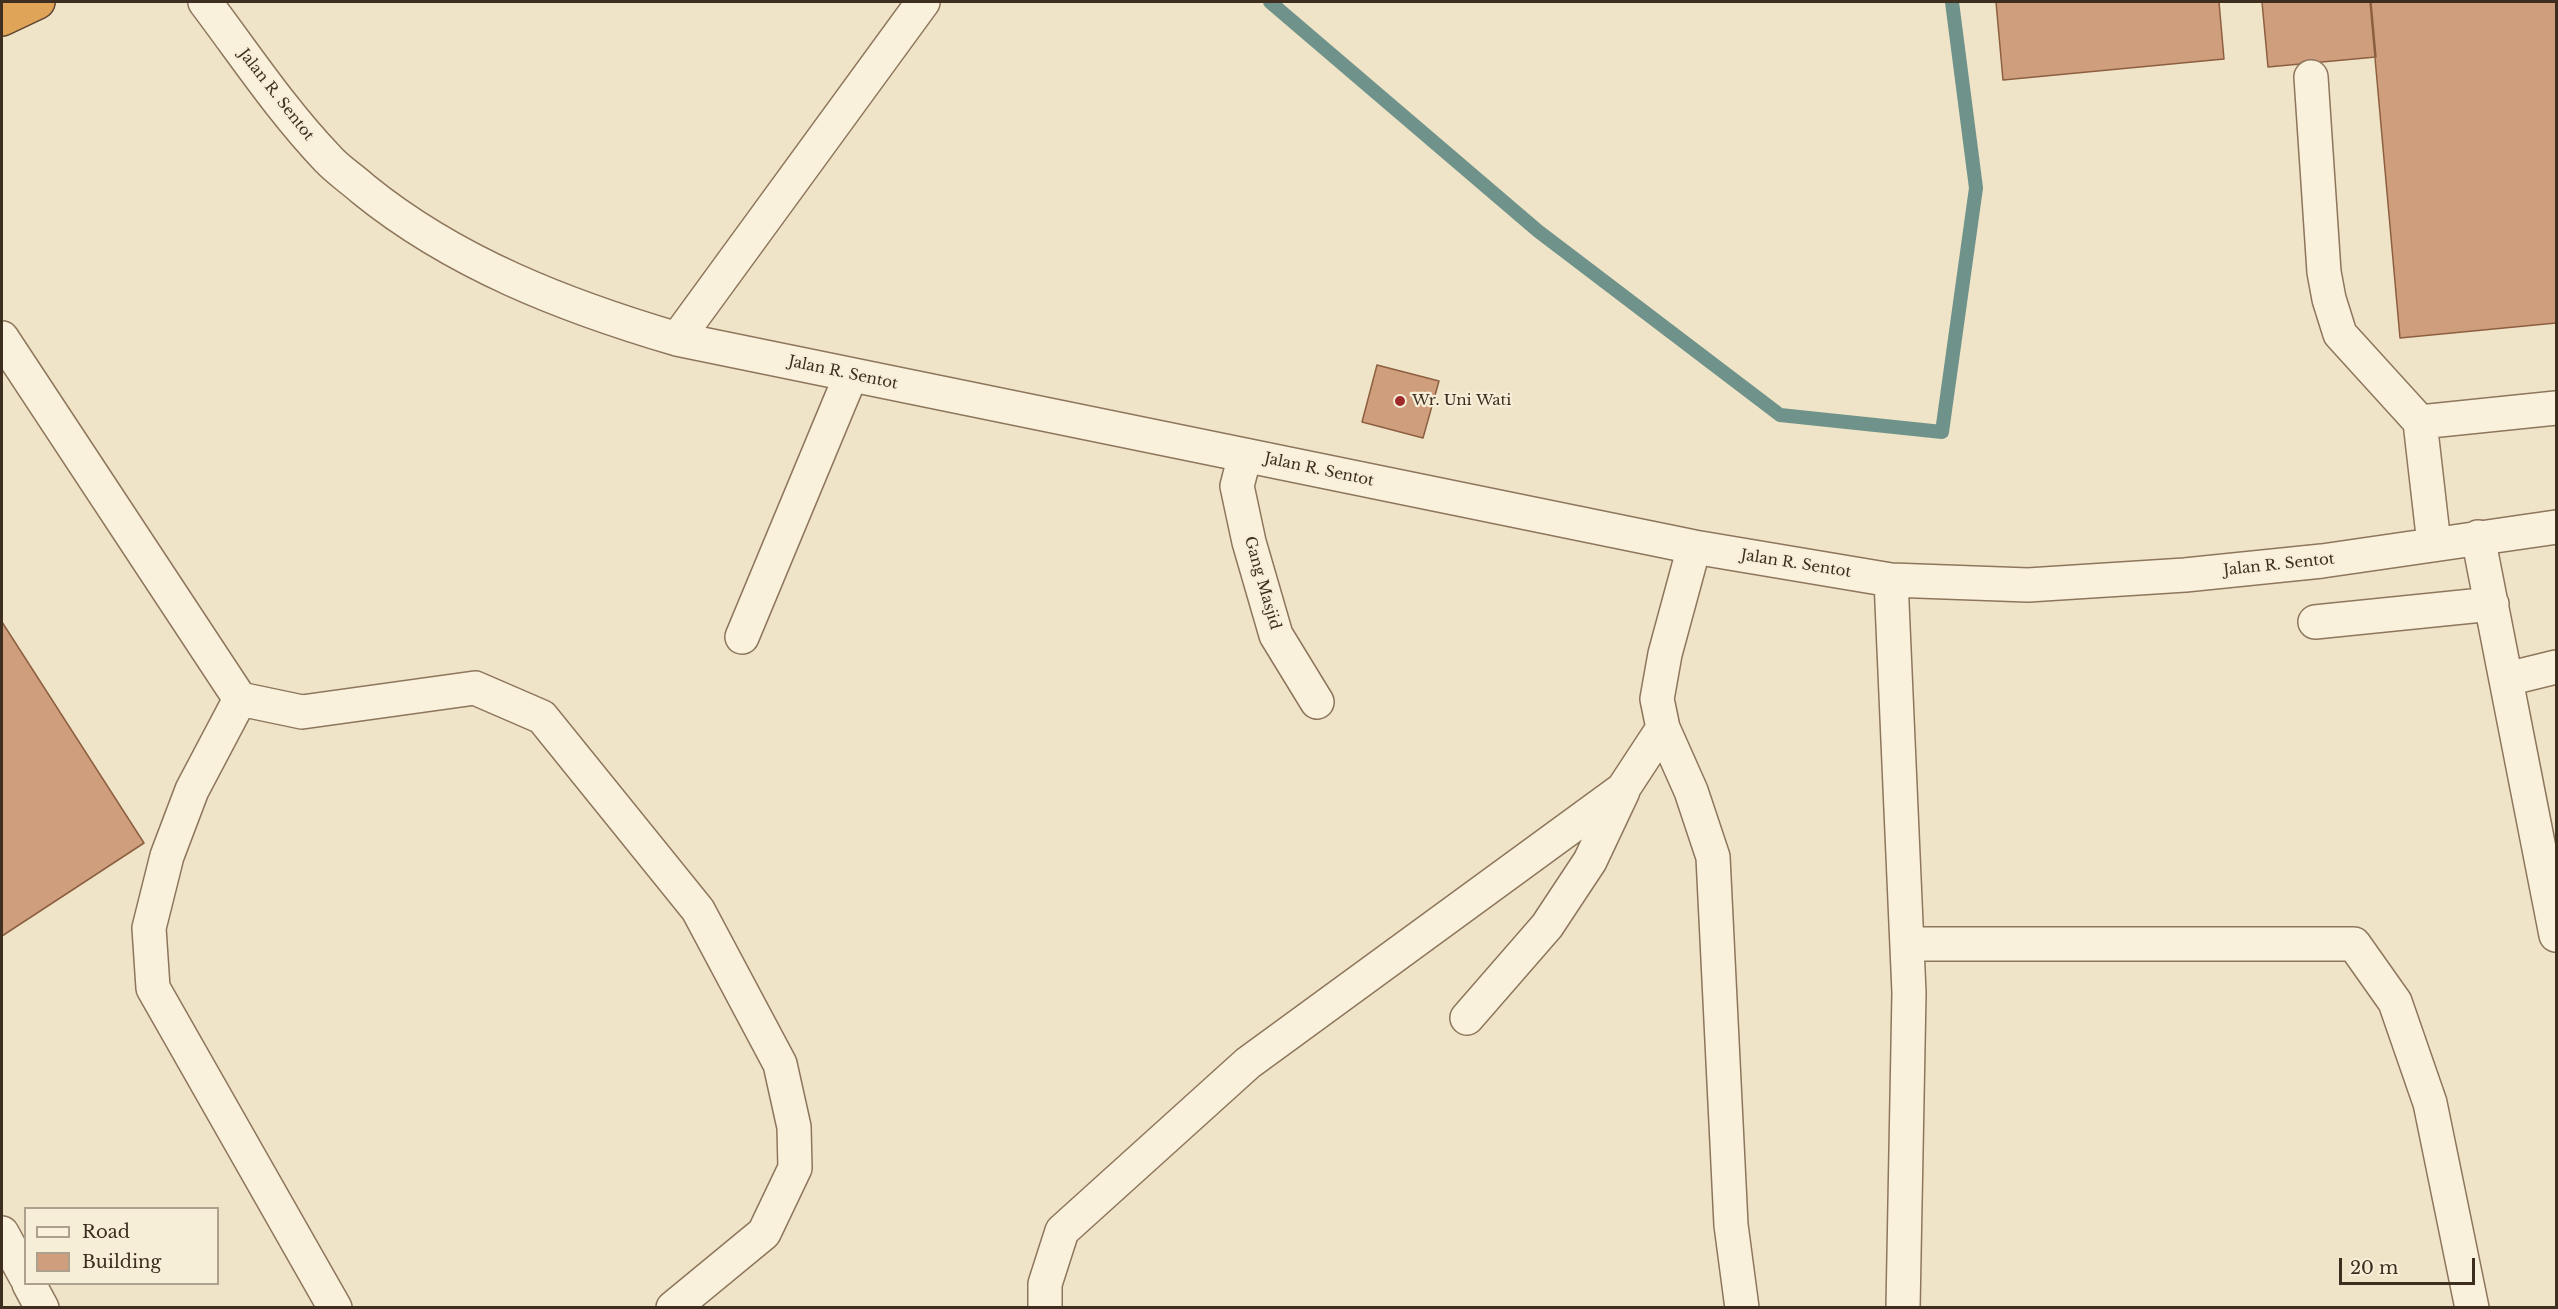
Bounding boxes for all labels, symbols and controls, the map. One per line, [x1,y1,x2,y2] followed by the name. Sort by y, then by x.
[235,46,317,144] street label: Jalan R. Sentot
[787,353,899,393] street label: Jalan R. Sentot
[1412,392,1511,410] place label: Wr. Uni Wati
[1393,394,1407,408] marker: Wr. Uni Wati
[1263,450,1375,490] street label: Jalan R. Sentot
[1240,534,1284,632] street label: Gang Masjid
[1740,546,1852,582] street label: Jalan R. Sentot
[2223,550,2335,580] street label: Jalan R. Sentot
[24,1207,219,1285] legend
[82,1221,130,1243] text: Road
[2342,1246,2478,1284] scale bar
[82,1251,161,1273] text: Building
[2350,1257,2398,1279] text: 20 m

